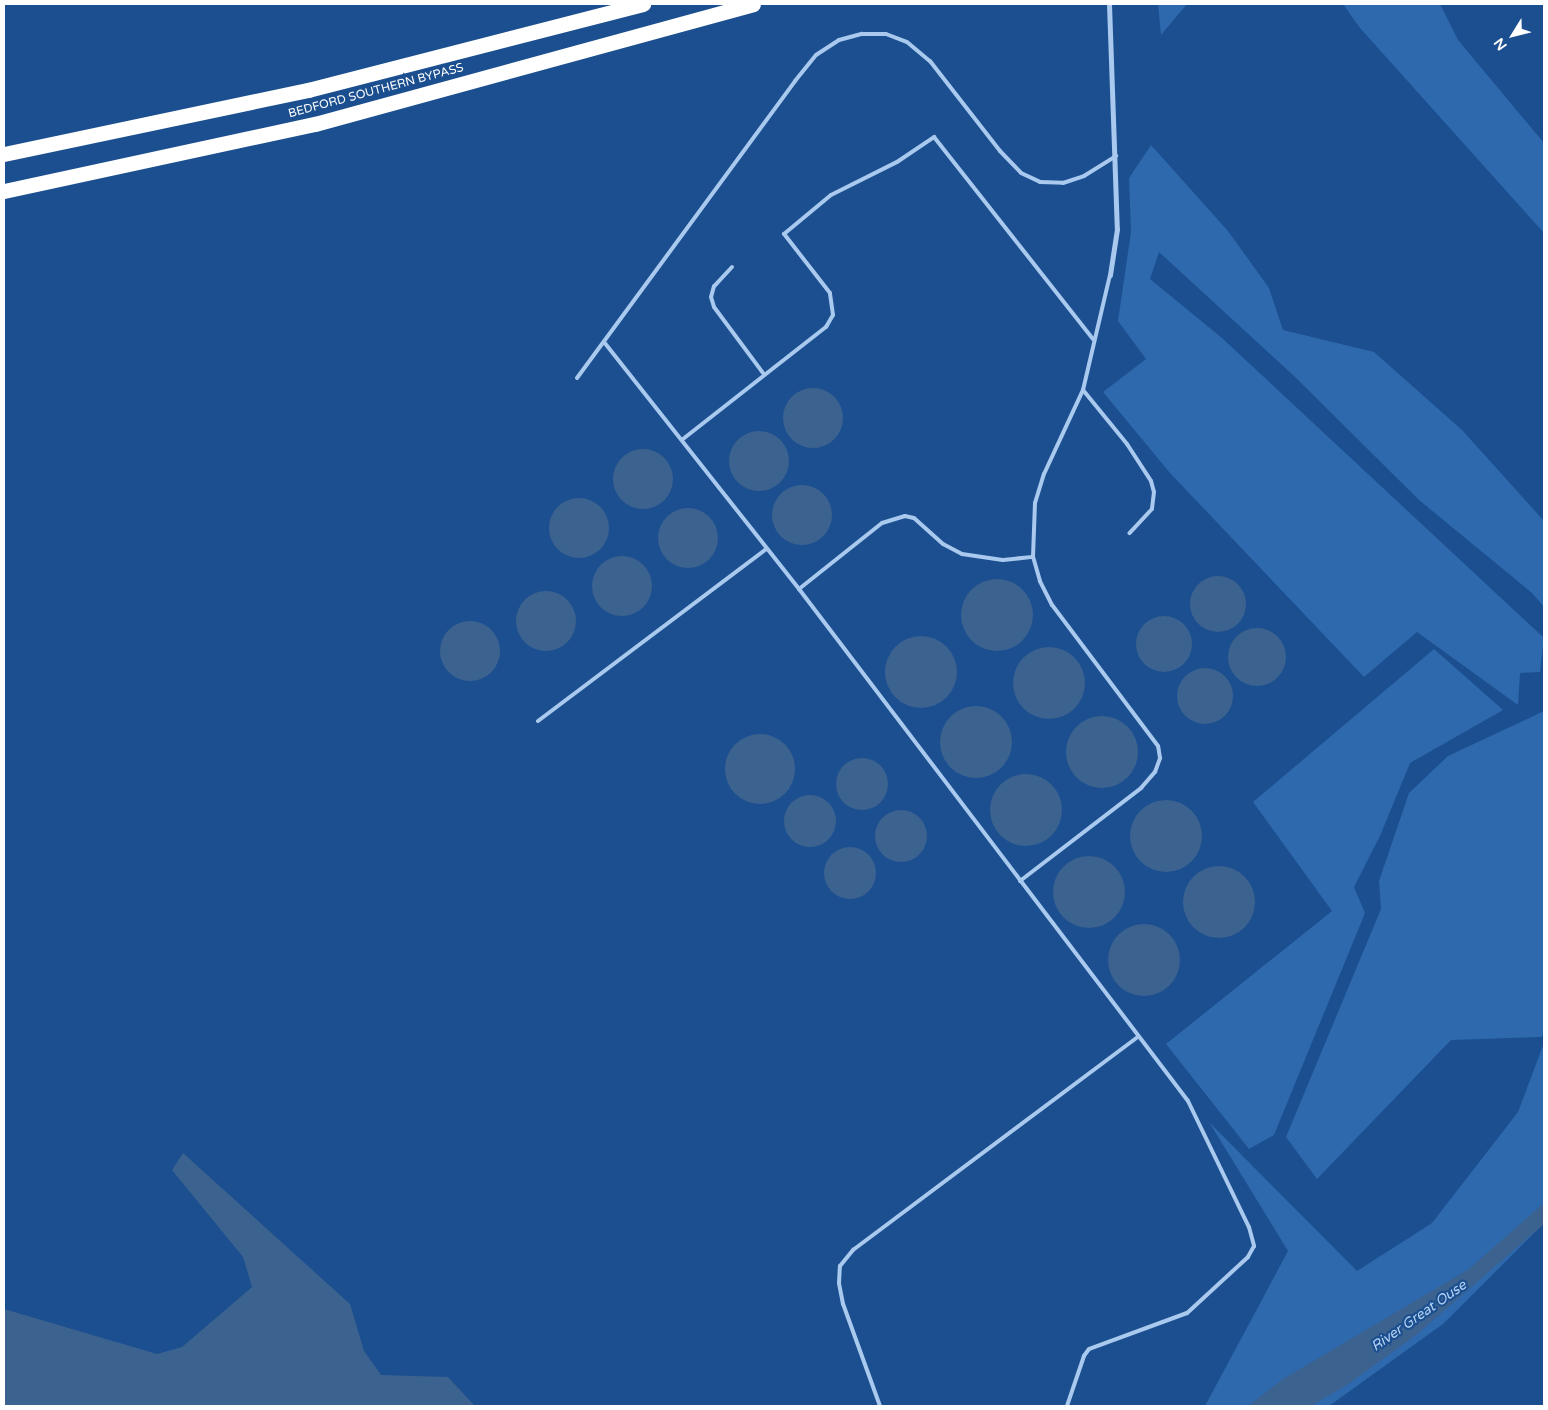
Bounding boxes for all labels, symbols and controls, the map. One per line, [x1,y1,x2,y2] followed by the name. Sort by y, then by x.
[1488,10,1538,60] north arrow
[1490,35,1511,54] text: N
[287,61,465,121] street label: BEDFORD SOUTHERN BYPASS
[1368,1277,1470,1355] water label: River Great Ouse

